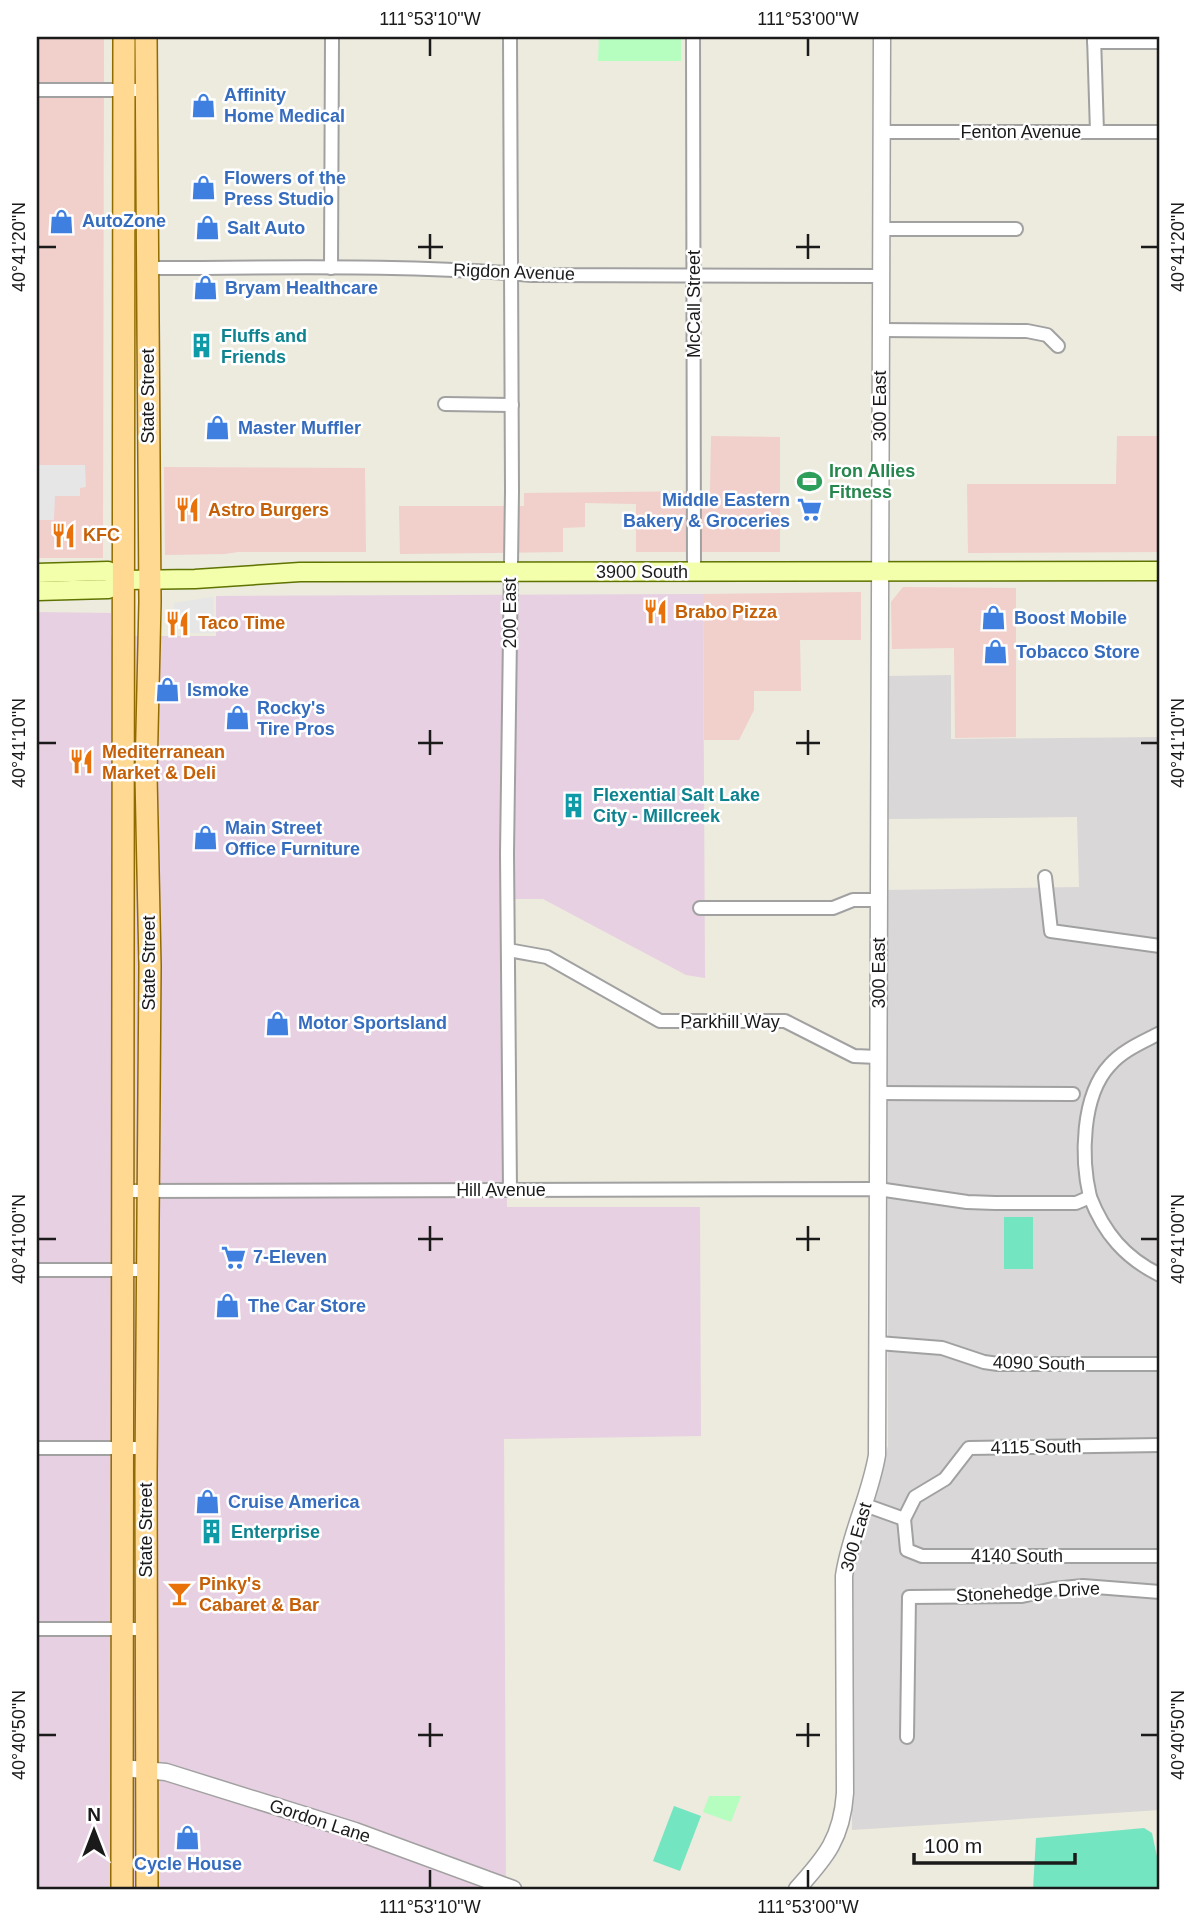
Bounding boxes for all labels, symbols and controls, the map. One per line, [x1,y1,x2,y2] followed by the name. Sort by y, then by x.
[379,9,481,29] text: 111°53'10"W
[757,9,859,29] text: 111°53'00"W
[224,85,345,126] place label: Affinity Home Medical
[190,91,218,119] shop icon: Affinity Home Medical
[961,122,1081,142] street label: Fenton Avenue
[224,168,346,209] place label: Flowers of the Press Studio
[190,174,218,202] shop icon: Flowers of the Press Studio
[9,202,29,292] text: 40°41'20"N
[1168,202,1188,292] text: 40°41'20"N
[48,207,76,235] shop icon: AutoZone
[82,211,166,231] place label: AutoZone
[193,214,221,242] shop icon: Salt Auto
[227,218,305,238] place label: Salt Auto
[684,250,704,358] street label: McCall Street
[453,260,575,284] street label: Rigdon Avenue
[191,274,219,302] shop icon: Bryam Healthcare
[225,278,378,298] place label: Bryam Healthcare
[221,326,307,367] place label: Fluffs and Friends
[187,332,215,360] building icon: Fluffs and Friends
[138,348,158,444] street label: State Street
[870,370,890,442] street label: 300 East
[204,414,232,442] shop icon: Master Muffler
[238,418,361,438] place label: Master Muffler
[829,461,915,502] place label: Iron Allies Fitness
[795,467,823,495] sports icon: Iron Allies Fitness
[623,490,790,531] place label: Middle Eastern Bakery & Groceries
[174,496,202,524] restaurant icon: Astro Burgers
[796,496,824,524] supermarket icon: Middle Eastern Bakery & Groceries
[208,500,329,520] place label: Astro Burgers
[49,521,77,549] restaurant icon: KFC
[83,525,120,545] place label: KFC
[596,562,688,582] street label: 3900 South
[500,577,520,649] street label: 200 East
[641,598,669,626] restaurant icon: Brabo Pizza
[675,602,778,622] place label: Brabo Pizza
[980,604,1008,632] shop icon: Boost Mobile
[1014,608,1127,628] place label: Boost Mobile
[164,609,192,637] restaurant icon: Taco Time
[198,613,285,633] place label: Taco Time
[982,638,1010,666] shop icon: Tobacco Store
[1016,642,1140,662] place label: Tobacco Store
[153,676,181,704] shop icon: Ismoke
[187,680,249,700] place label: Ismoke
[9,698,29,788] text: 40°41'10"N
[257,698,335,739] place label: Rocky's Tire Pros
[1168,698,1188,788] text: 40°41'10"N
[223,704,251,732] shop icon: Rocky's Tire Pros
[102,742,225,783] place label: Mediterranean Market & Deli
[68,748,96,776] restaurant icon: Mediterranean Market & Deli
[593,785,760,826] place label: Flexential Salt Lake City - Millcreek
[559,791,587,819] building icon: Flexential Salt Lake City - Millcreek
[225,818,360,859] place label: Main Street Office Furniture
[191,824,219,852] shop icon: Main Street Office Furniture
[139,915,159,1011] street label: State Street
[869,937,889,1009] street label: 300 East
[264,1009,292,1037] shop icon: Motor Sportsland
[680,1012,780,1032] street label: Parkhill Way
[298,1013,447,1033] place label: Motor Sportsland
[456,1180,546,1200] street label: Hill Avenue
[9,1194,29,1284] text: 40°41'00"N
[1168,1194,1188,1284] text: 40°41'00"N
[219,1243,247,1271] supermarket icon: 7-Eleven
[253,1247,327,1267] place label: 7-Eleven
[214,1292,242,1320] shop icon: The Car Store
[248,1296,366,1316] place label: The Car Store
[993,1352,1085,1374] street label: 4090 South
[990,1436,1082,1458] street label: 4115 South
[136,1482,156,1578] street label: State Street
[194,1488,222,1516] shop icon: Cruise America
[228,1492,360,1512] place label: Cruise America
[837,1500,875,1574] street label: 300 East
[197,1518,225,1546] building icon: Enterprise
[231,1522,320,1542] place label: Enterprise
[971,1546,1063,1566] street label: 4140 South
[199,1574,319,1615] place label: Pinky's Cabaret & Bar
[956,1578,1100,1606] street label: Stonehedge Drive
[165,1580,193,1608] bar icon: Pinky's Cabaret & Bar
[9,1690,29,1780] text: 40°40'50"N
[1168,1690,1188,1780] text: 40°40'50"N
[267,1795,373,1847] street label: Gordon Lane
[60,1797,130,1867] north arrow
[87,1804,101,1825] text: N
[914,1821,1074,1865] scale bar
[174,1823,202,1851] shop icon: Cycle House
[924,1834,982,1857] text: 100 m
[134,1854,242,1874] place label: Cycle House
[379,1897,481,1917] text: 111°53'10"W
[757,1897,859,1917] text: 111°53'00"W

